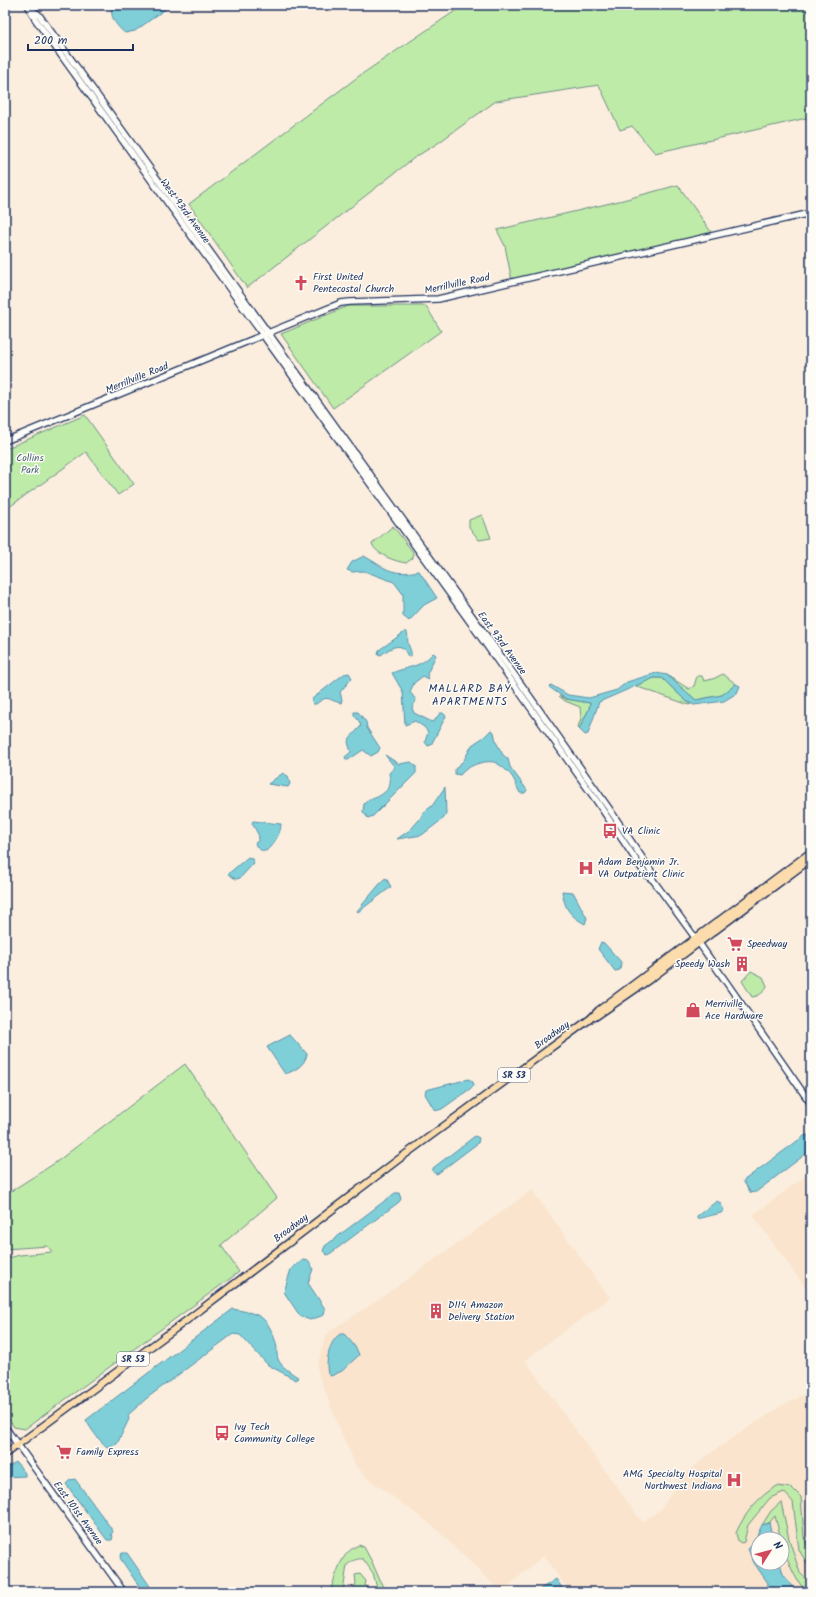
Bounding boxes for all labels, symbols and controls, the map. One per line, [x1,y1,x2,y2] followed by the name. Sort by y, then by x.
[28,26,133,52] scale bar
[34,31,68,50] text: 200 m
[156,175,214,247] street label: West 93rd Avenue
[313,269,394,297] place label: First United Pentecostal Church
[423,269,492,299] street label: Merrillville Road
[292,274,310,292] church icon: First United Pentecostal Church
[103,358,172,398] street label: Merrillville Road
[16,450,44,478] park label: Collins Park
[473,608,531,678] street label: East 93rd Avenue
[428,680,512,711] district label: MALLARD BAY APARTMENTS
[601,822,619,840] bus stop icon: VA Clinic
[622,823,661,839] place label: VA Clinic
[598,854,685,882] place label: Adam Benjamin Jr. VA Outpatient Clinic
[577,859,595,877] hospital icon: Adam Benjamin Jr. VA Outpatient Clinic
[726,935,744,953] supermarket icon: Speedway
[747,936,788,952] place label: Speedway
[733,955,751,973] building icon: Speedy Wash
[675,956,730,972] place label: Speedy Wash
[705,996,763,1024] place label: Merriville Ace Hardware
[684,1001,702,1019] shop icon: Merriville Ace Hardware
[531,1017,573,1053] street label: Broadway
[498,1068,530,1082] road number: SR 53
[270,1209,312,1246] street label: Broadway
[448,1297,515,1325] place label: DII4 Amazon Delivery Station
[427,1302,445,1320] building icon: DII4 Amazon Delivery Station
[117,1352,149,1366] road number: SR 53
[234,1419,315,1447] place label: Ivy Tech Community College
[213,1424,231,1442] bus stop icon: Ivy Tech Community College
[55,1443,73,1461] supermarket icon: Family Express
[76,1444,139,1460] place label: Family Express
[623,1466,723,1494] place label: AMG Specialty Hospital Northwest Indiana
[725,1471,743,1489] hospital icon: AMG Specialty Hospital Northwest Indiana
[49,1478,107,1549] street label: East 101st Avenue
[750,1531,790,1571] north arrow
[768,1538,787,1554] text: N

